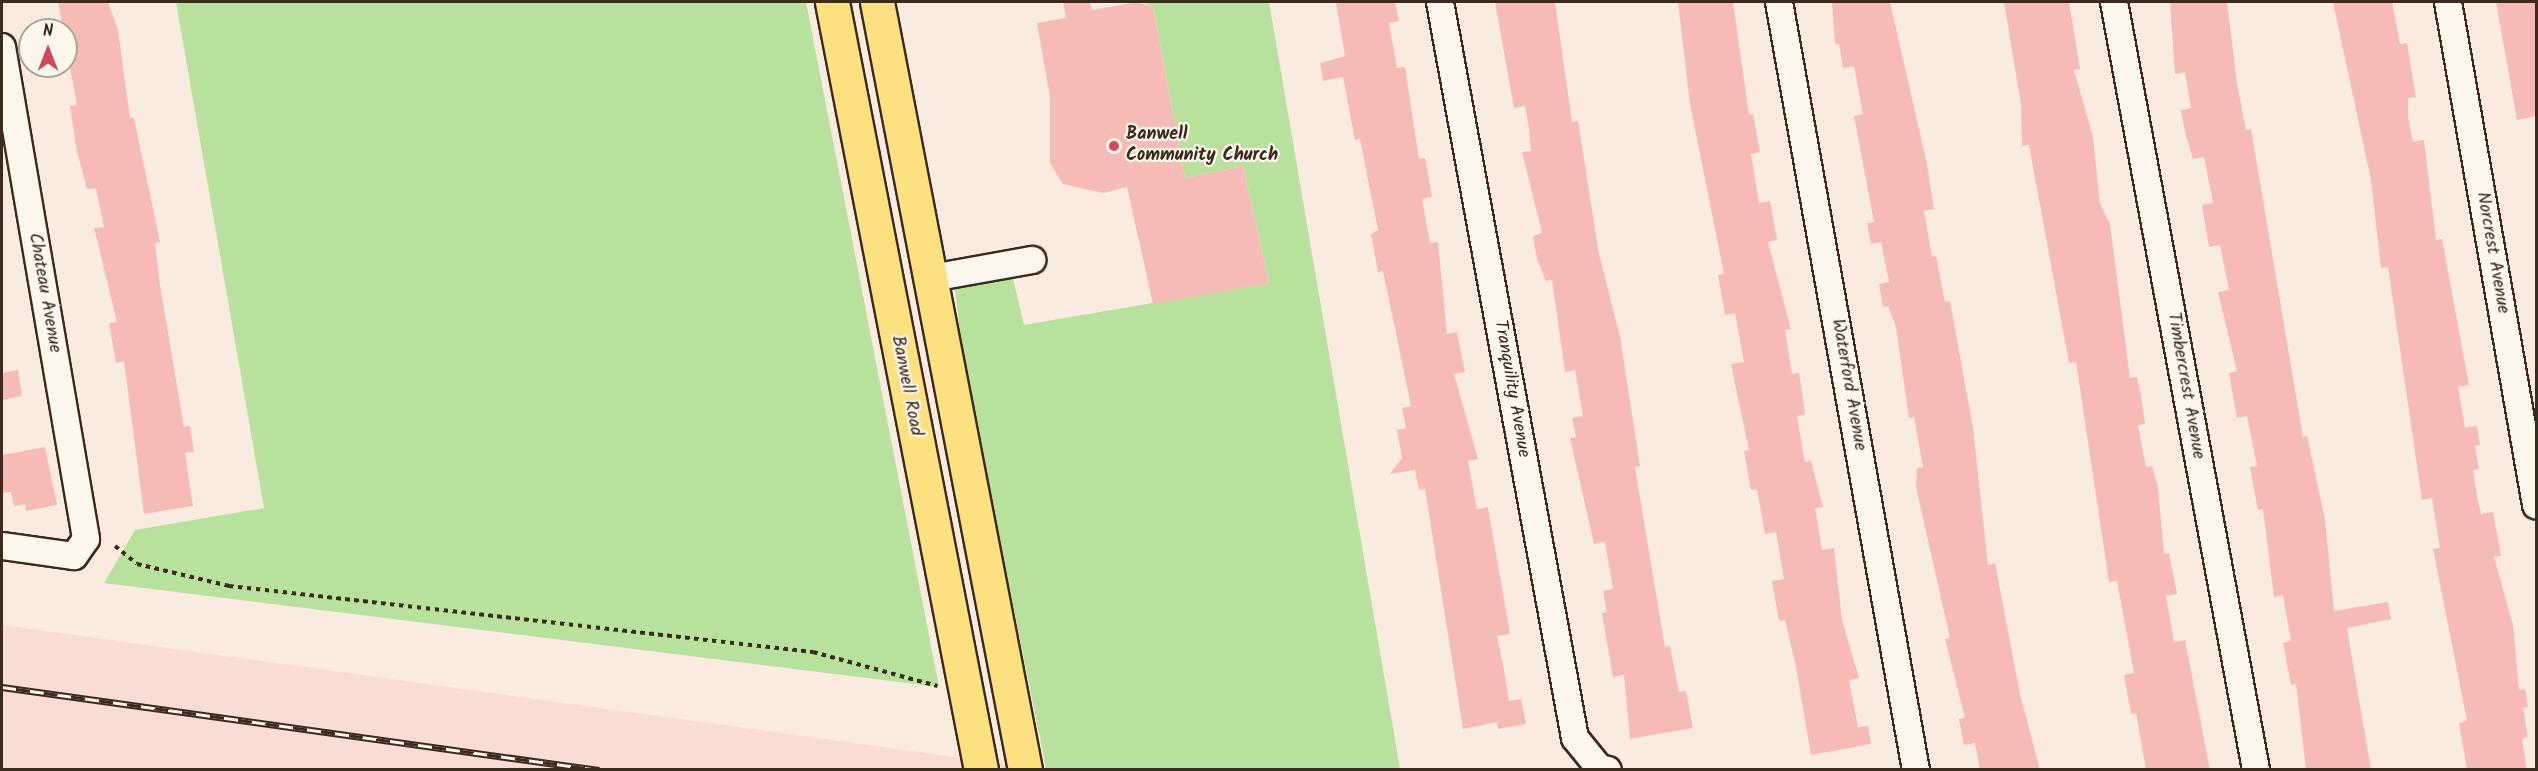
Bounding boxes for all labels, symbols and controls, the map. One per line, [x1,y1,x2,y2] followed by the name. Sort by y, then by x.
[18,18,78,78] north arrow
[43,19,53,44] text: N
[1126,125,1278,168] place label: Banwell Community Church
[1107,139,1121,153] marker: Banwell Community Church
[2471,190,2513,316] street label: Norcrest Avenue
[23,231,65,355] street label: Chateau Avenue
[2161,311,2209,461] street label: Timbercrest Avenue
[1826,317,1870,453] street label: Waterford Avenue
[1488,318,1534,460] street label: Tranquility Avenue
[886,334,926,438] street label: Banwell Road

